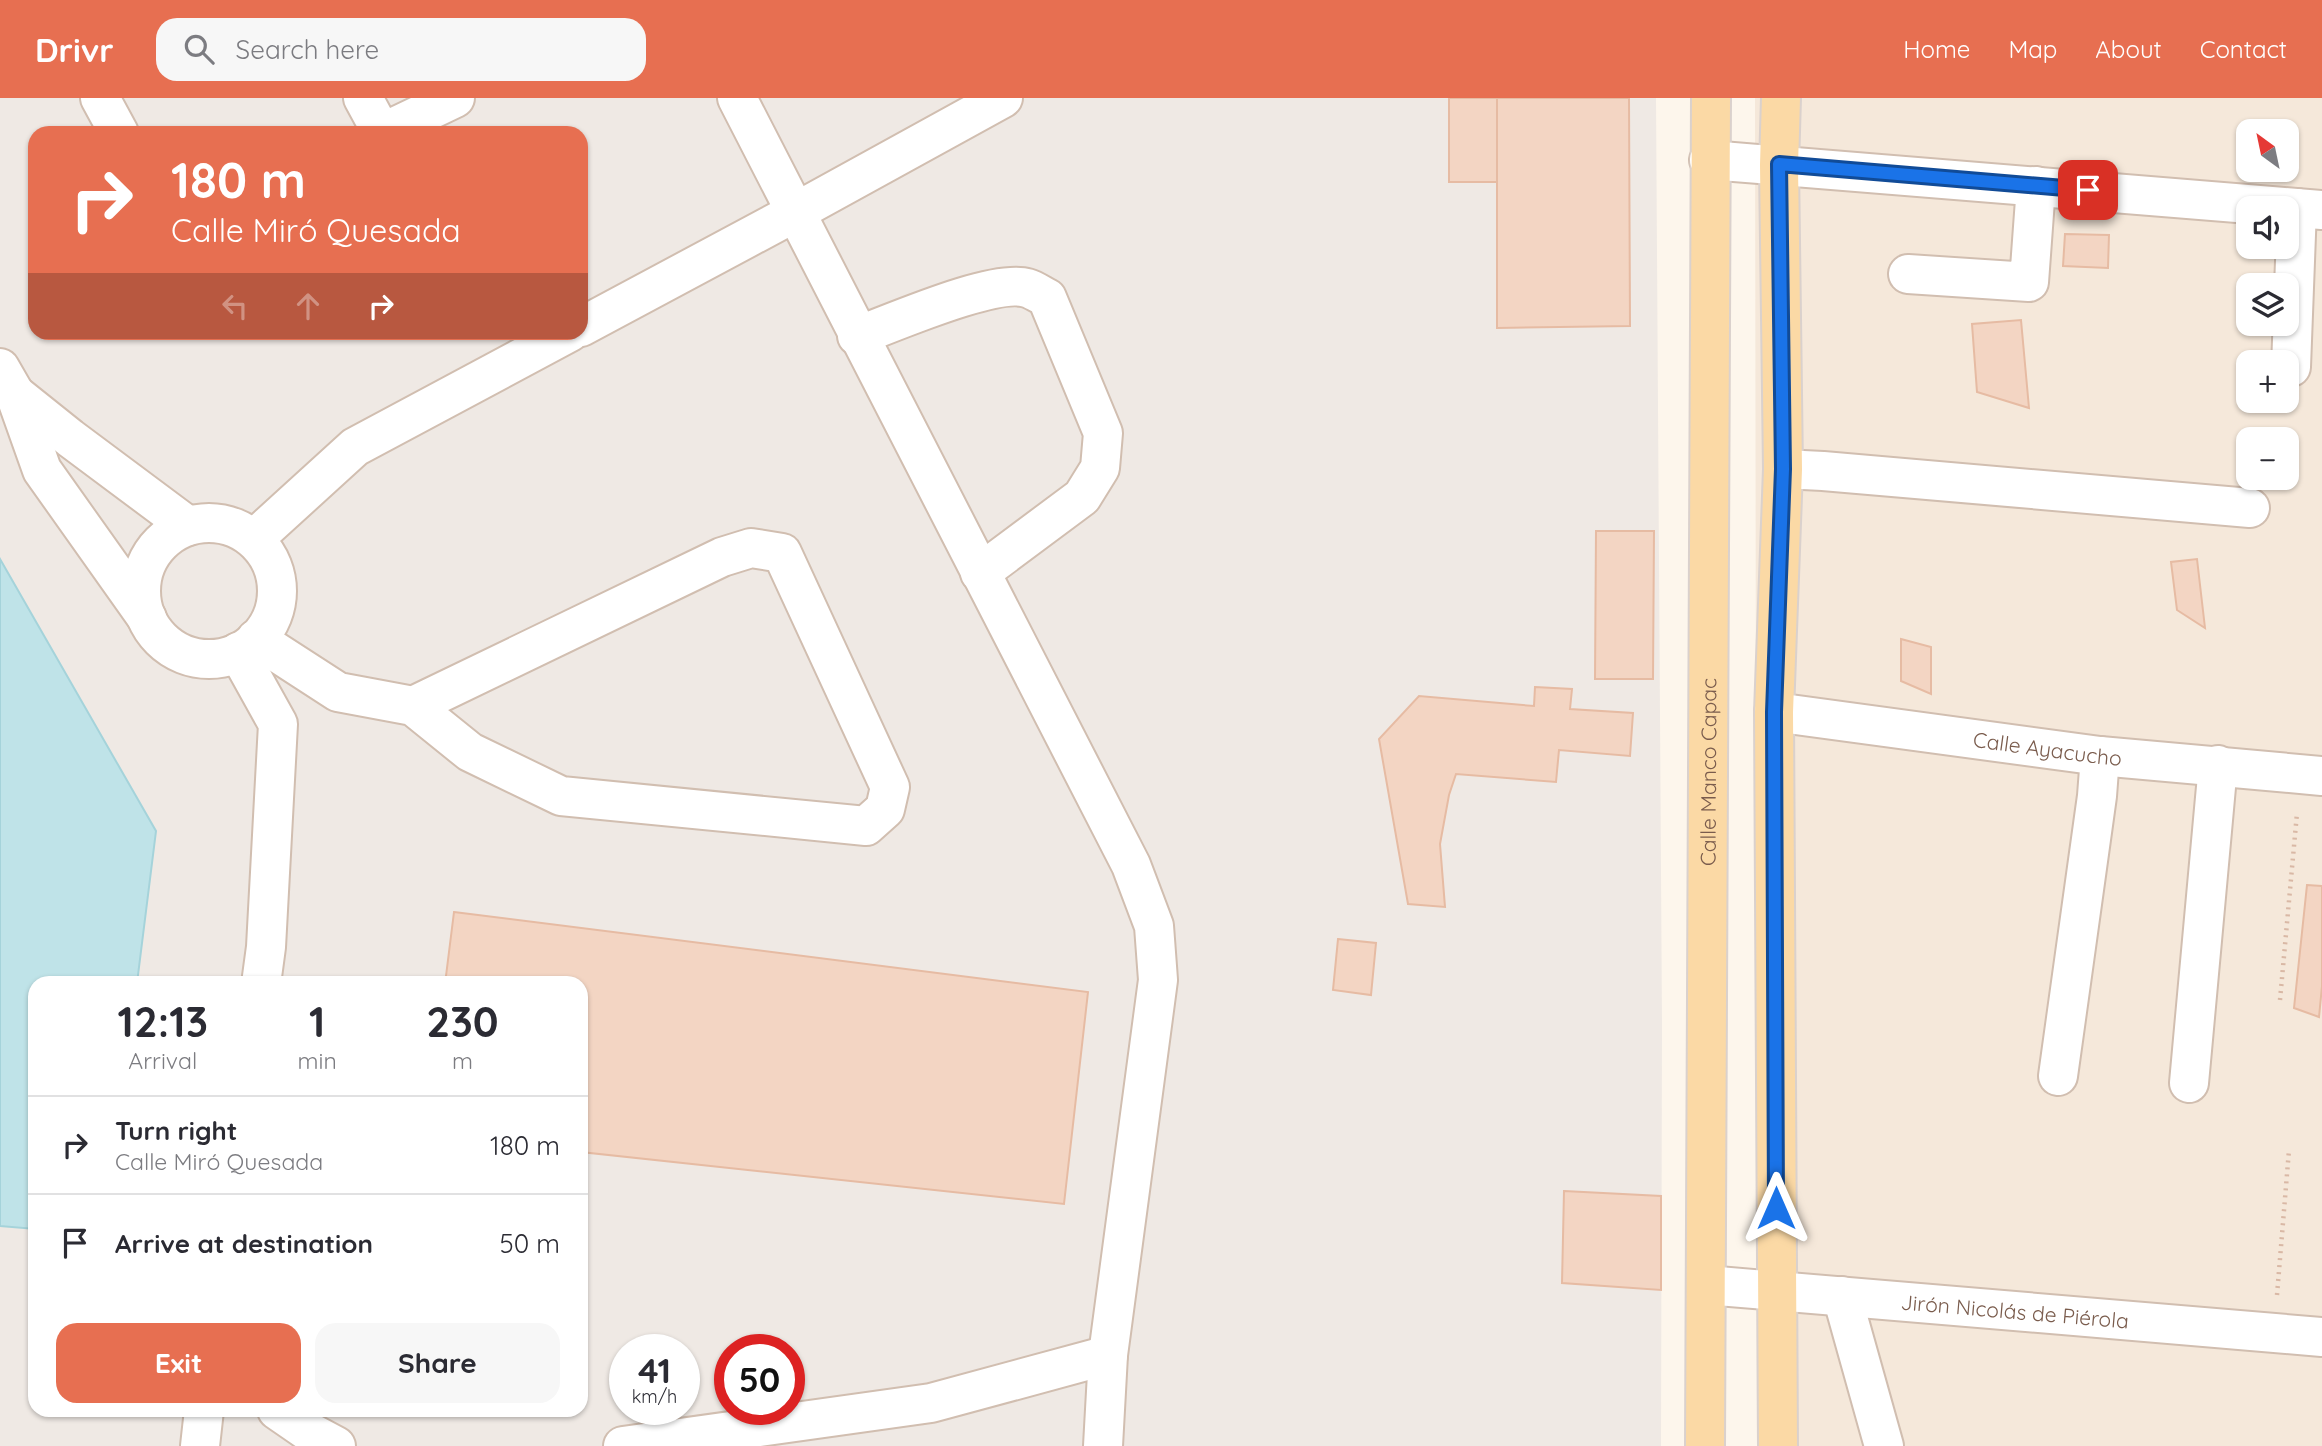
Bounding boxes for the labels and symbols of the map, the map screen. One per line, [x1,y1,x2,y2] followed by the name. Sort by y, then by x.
[2236,119,2300,182] north arrow
[2058,160,2118,220] pin
[1695,678,1721,866] street label: Calle Manco Capac
[1972,726,2123,771] street label: Calle Ayacucho
[1739,1171,1813,1245] position arrow
[1900,1288,2130,1334] street label: Jirón Nicolás de Piérola
[714,1334,805,1425] speed limit sign: 50

